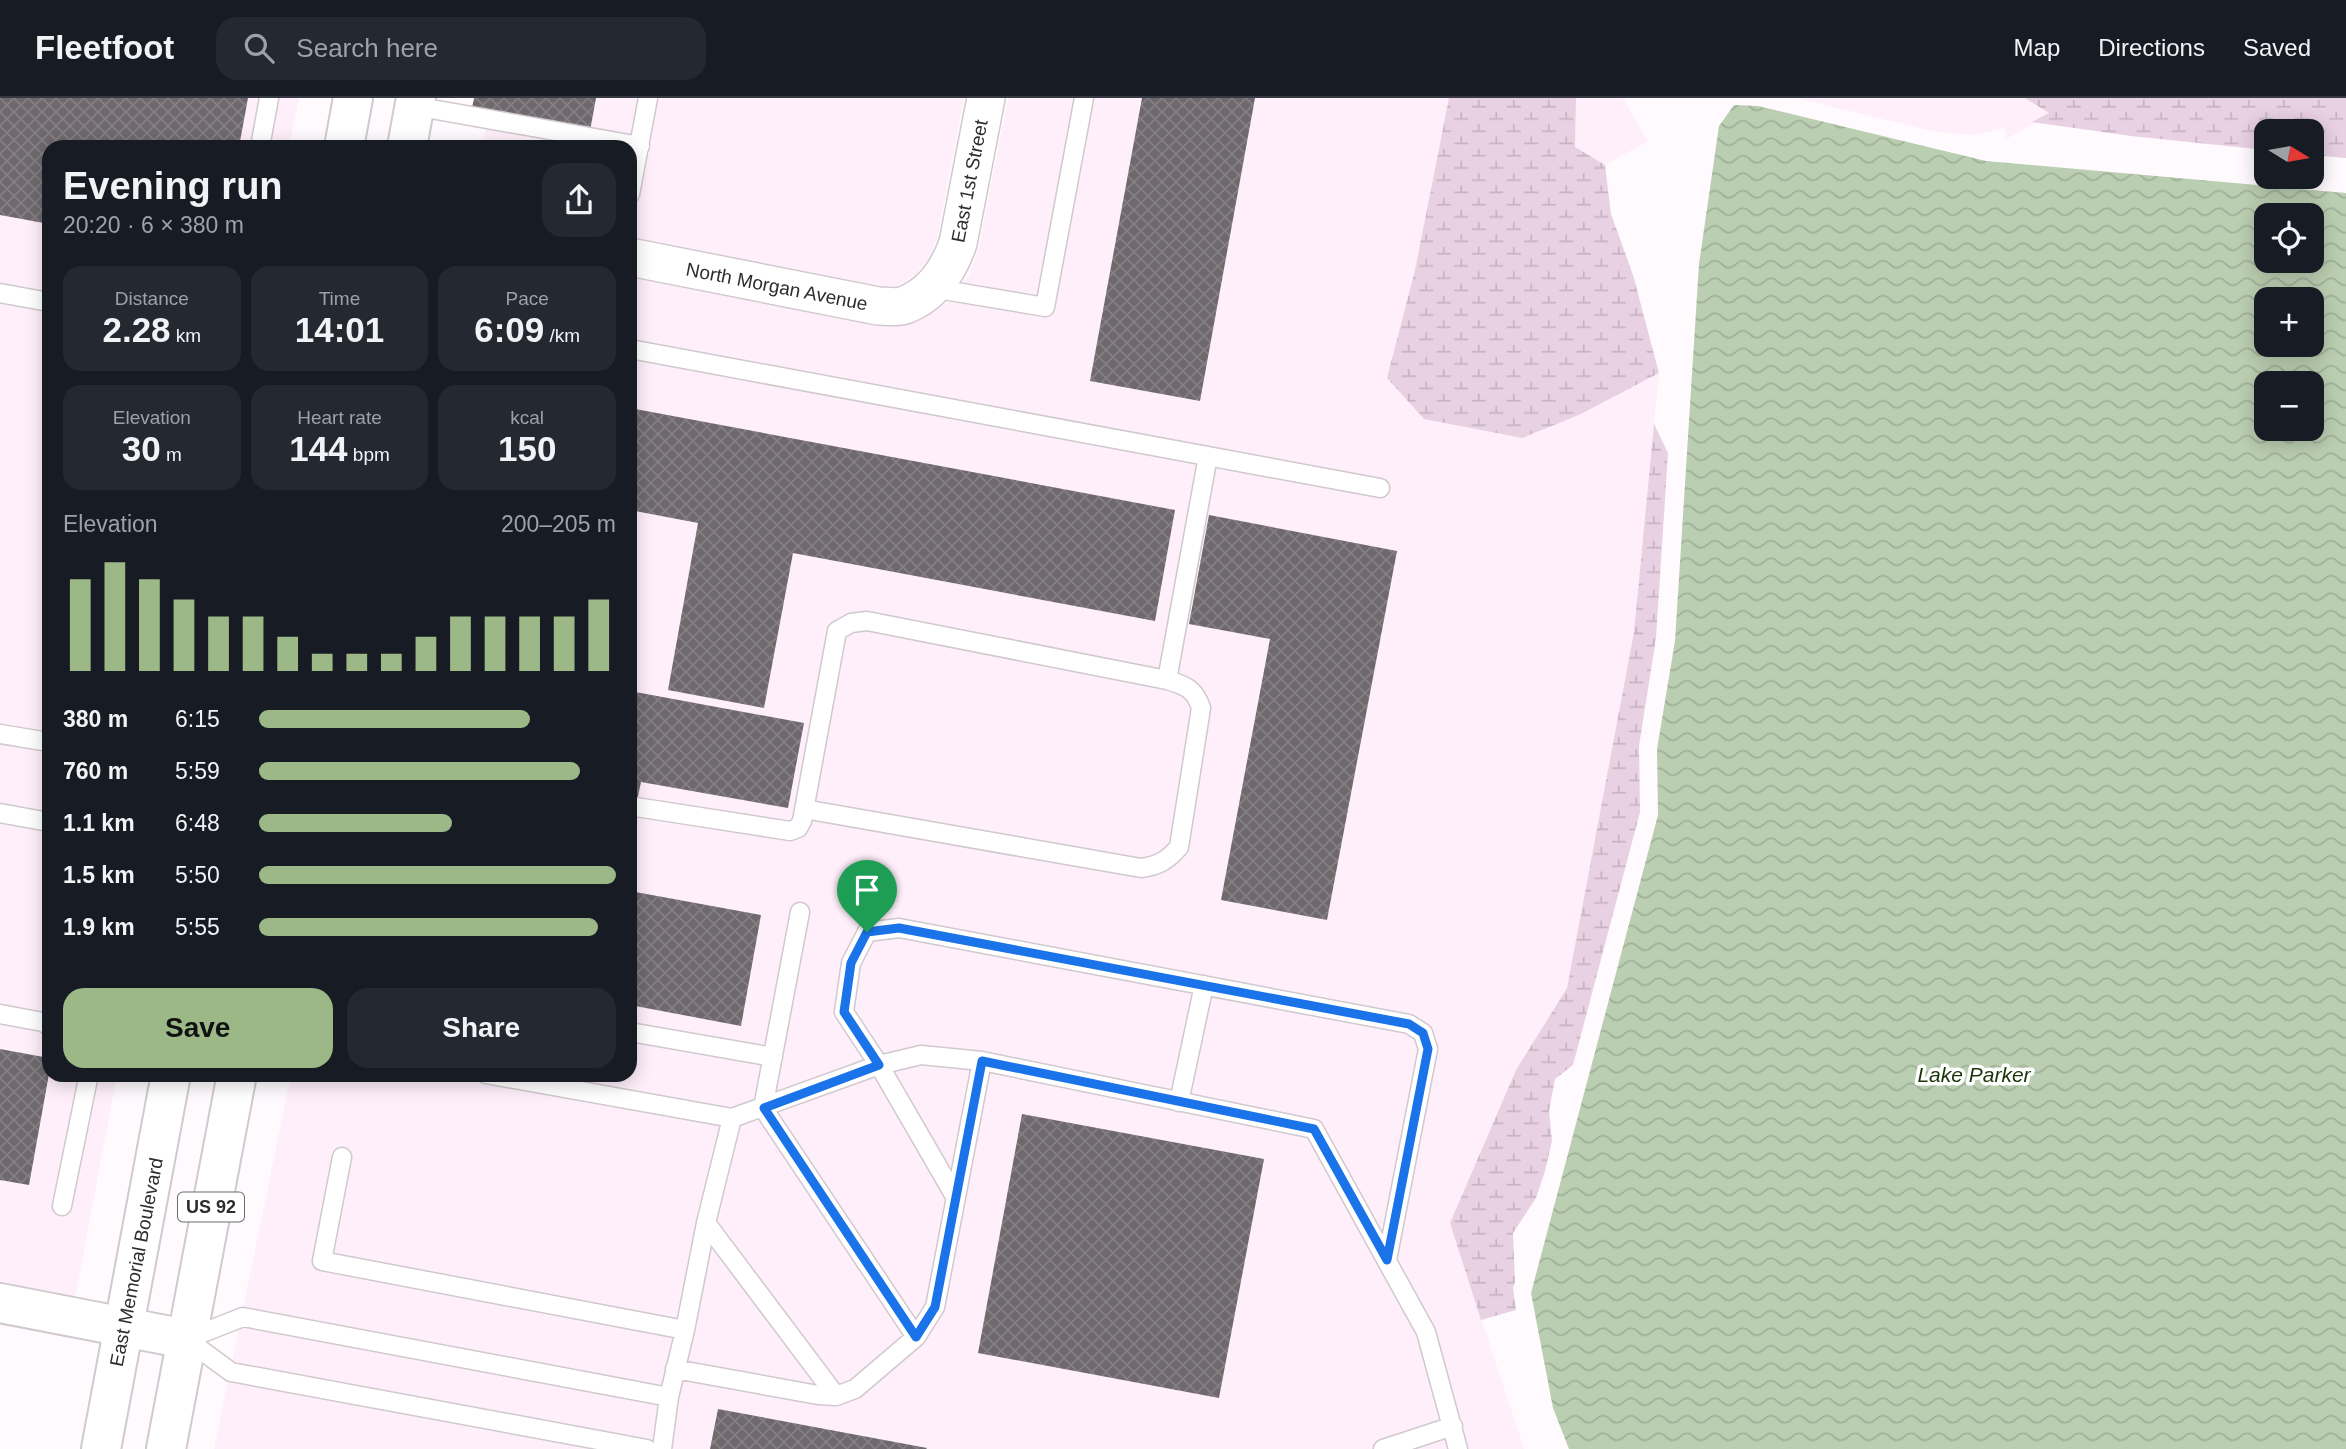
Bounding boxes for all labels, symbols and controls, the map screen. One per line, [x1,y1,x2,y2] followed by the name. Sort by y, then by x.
[216,17,706,80] search box
[35,29,174,66] text: Fleetfoot
[240,29,278,67] icon: search
[296,33,438,63] text: Search here
[2014,34,2060,61] text: Map
[2098,34,2205,61] text: Directions
[2243,34,2311,61] text: Saved
[947,117,992,244] street label: East 1st Street
[2254,119,2324,189] north arrow
[2254,119,2324,441] map controls
[542,163,616,237] button: share
[63,165,283,207] text: Evening run
[2254,203,2324,273] button: locate
[63,212,244,238] text: 20:20 · 6 × 380 m
[684,259,869,314] street label: North Morgan Avenue
[2254,287,2324,357] button: +
[115,288,189,309] text: Distance
[319,288,360,309] text: Time
[506,288,549,309] text: Pace
[102,310,171,349] text: 2.28
[295,310,384,349] text: 14:01
[474,310,544,349] text: 6:09
[171,325,201,346] text: km
[544,325,580,346] text: /km
[2254,371,2324,441] button: −
[113,407,191,428] text: Elevation
[297,407,382,428] text: Heart rate
[510,407,544,428] text: kcal
[122,429,161,468] text: 30
[289,429,348,468] text: 144
[498,429,556,468] text: 150
[161,444,182,465] text: m
[348,444,390,465] text: bpm
[63,511,158,537] text: Elevation
[501,511,616,537] text: 200–205 m
[63,706,128,732] text: 380 m
[175,706,220,732] text: 6:15
[63,758,128,784] text: 760 m
[175,758,220,784] text: 5:59
[63,810,135,836] text: 1.1 km
[175,810,220,836] text: 6:48
[837,860,897,932] pin
[63,862,135,888] text: 1.5 km
[175,862,220,888] text: 5:50
[848,871,886,909] icon: arrive
[63,914,135,940] text: 1.9 km
[175,914,220,940] text: 5:55
[63,988,333,1068] button: Save
[347,988,616,1068] button: Share
[1917,1063,2032,1086] water label: Lake Parker
[106,1156,167,1368] street label: East Memorial Boulevard
[178,1192,244,1222] road number: US 92

